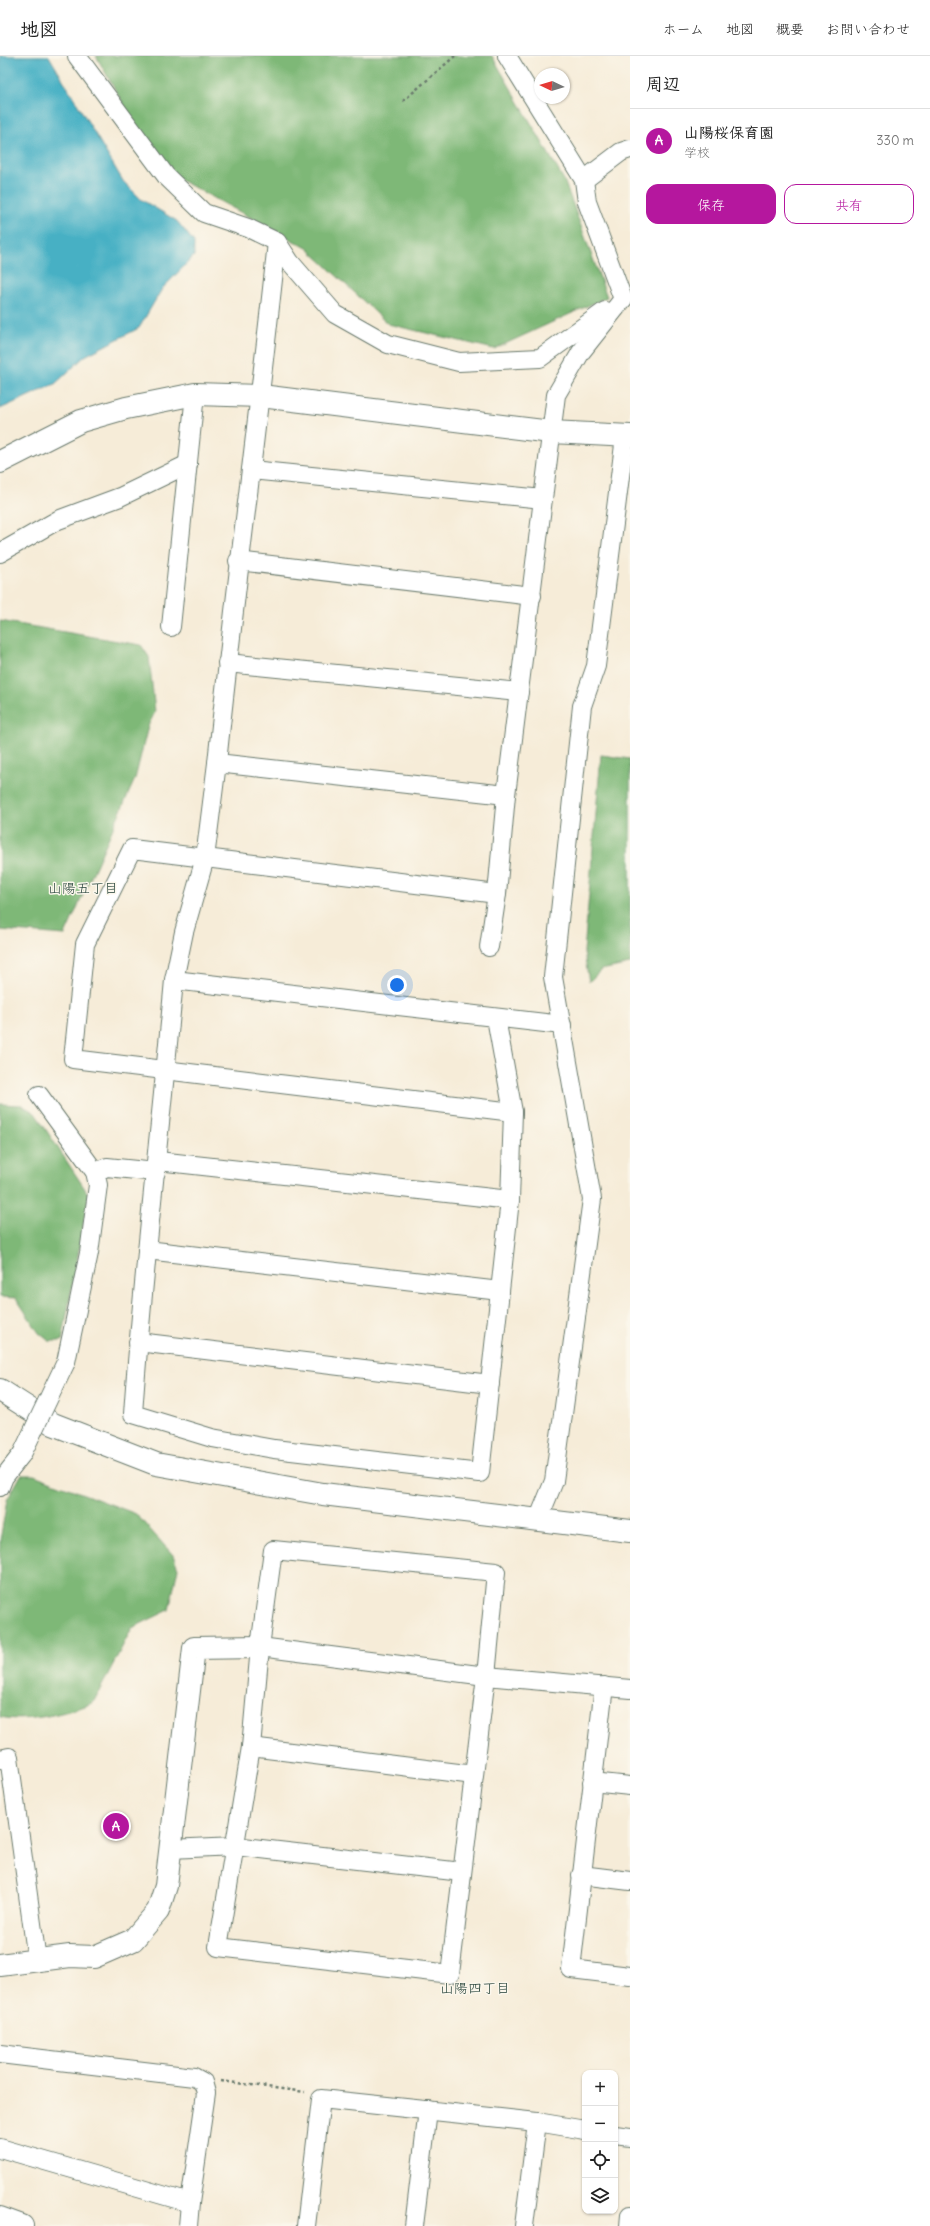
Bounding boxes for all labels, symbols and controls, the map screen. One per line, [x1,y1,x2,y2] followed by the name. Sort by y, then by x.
[20,17,58,41] text: 地図
[663,20,704,38] text: ホーム
[726,20,754,38] text: 地図
[776,20,804,38] text: 概要
[826,20,910,38] text: お問い合わせ
[534,68,570,104] north arrow
[646,73,680,95] text: 周辺
[684,123,774,142] text: 山陽桜保育園
[655,132,663,149] text: A
[876,132,914,149] text: 330 m
[684,144,710,161] text: 学校
[646,184,776,224] button: 保存
[784,184,914,224] button: 共有
[48,879,118,897] district label: 山陽五丁目
[387,975,407,995] your location
[103,1811,129,1841] pin: A
[440,1979,510,1997] district label: 山陽四丁目
[582,2070,618,2214] map controls
[582,2070,618,2106] button: +
[582,2106,618,2142] button: −
[582,2142,618,2178] button: locate
[582,2178,618,2214] button: layers

